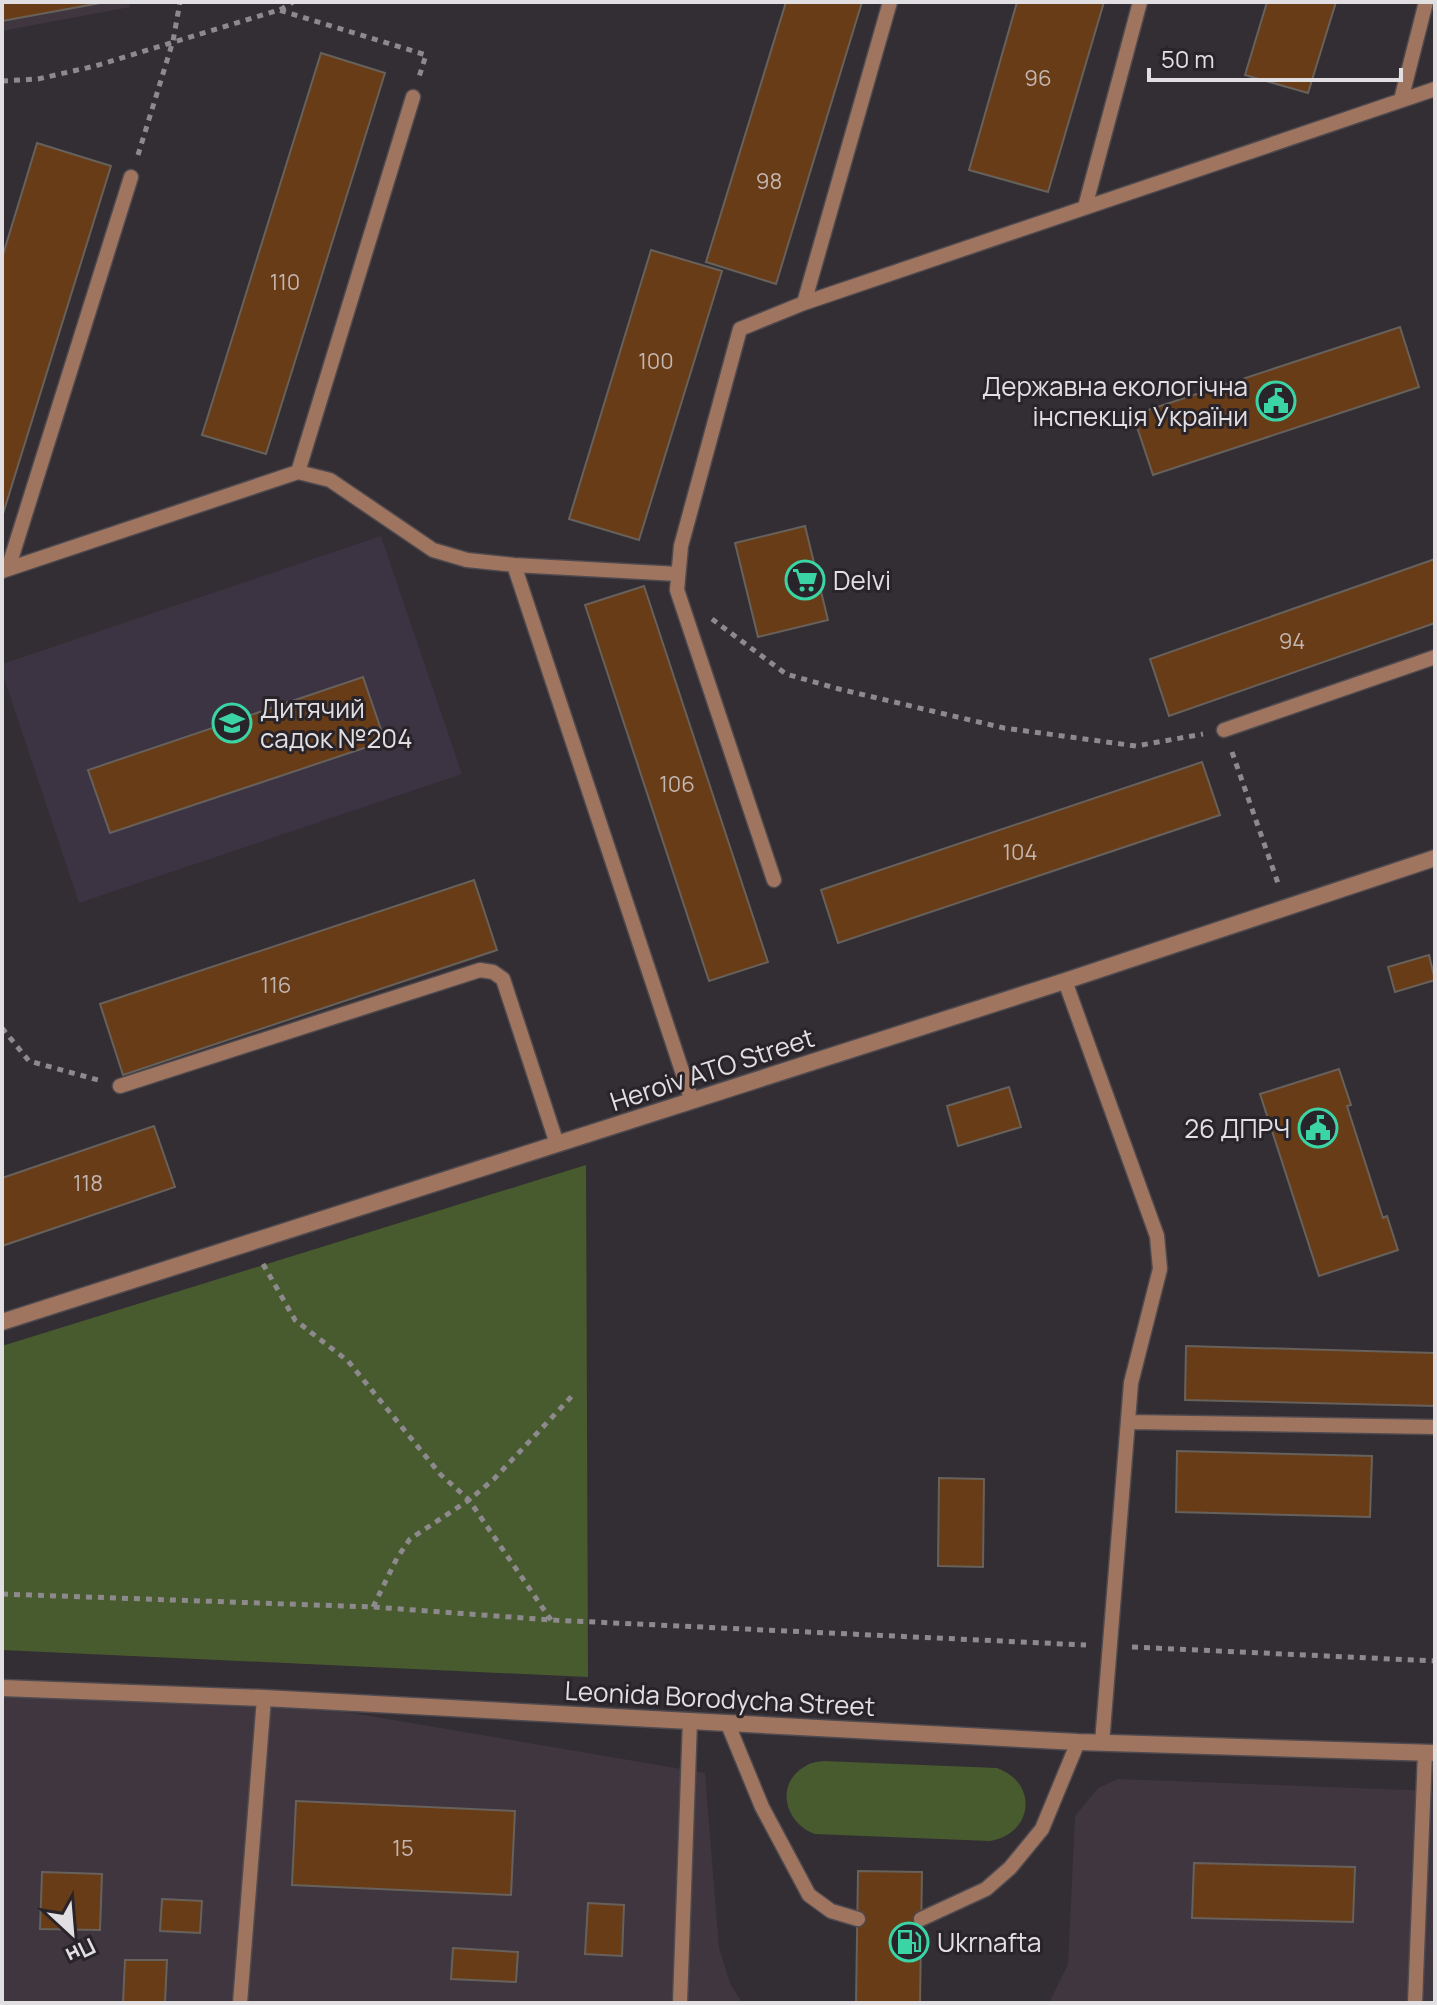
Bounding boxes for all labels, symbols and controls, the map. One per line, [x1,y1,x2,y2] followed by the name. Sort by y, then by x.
[1149,32,1401,82] scale bar
[1161,42,1215,75] text: 50 m
[1024,63,1052,93] house number: 96
[756,166,782,196] house number: 98
[270,267,300,297] house number: 110
[638,346,674,376] house number: 100
[982,368,1248,434] place label: Державна екологічна інспекція України
[1255,380,1297,422] public building icon: Державна екологічна інспекція України
[784,559,826,601] supermarket icon: Delvi
[833,562,891,598] place label: Delvi
[1279,626,1305,656] house number: 94
[260,690,413,756] place label: Дитячий садок №204
[211,702,253,744] school or university icon: Дитячий садок №204
[659,769,695,799] house number: 106
[1003,837,1037,867] house number: 104
[261,970,291,1000] house number: 116
[605,1019,819,1119] street label: Heroiv ATO Street
[1297,1107,1339,1149] public building icon: 26 ДПРЧ
[1184,1110,1290,1146] place label: 26 ДПРЧ
[73,1168,103,1198] house number: 118
[564,1672,876,1724] street label: Leonida Borodycha Street
[392,1833,414,1863] house number: 15
[32,1893,112,1973] north arrow
[888,1921,930,1963] fuel station icon: Ukrnafta
[937,1924,1041,1960] place label: Ukrnafta
[61,1931,101,1971] text: Пн

